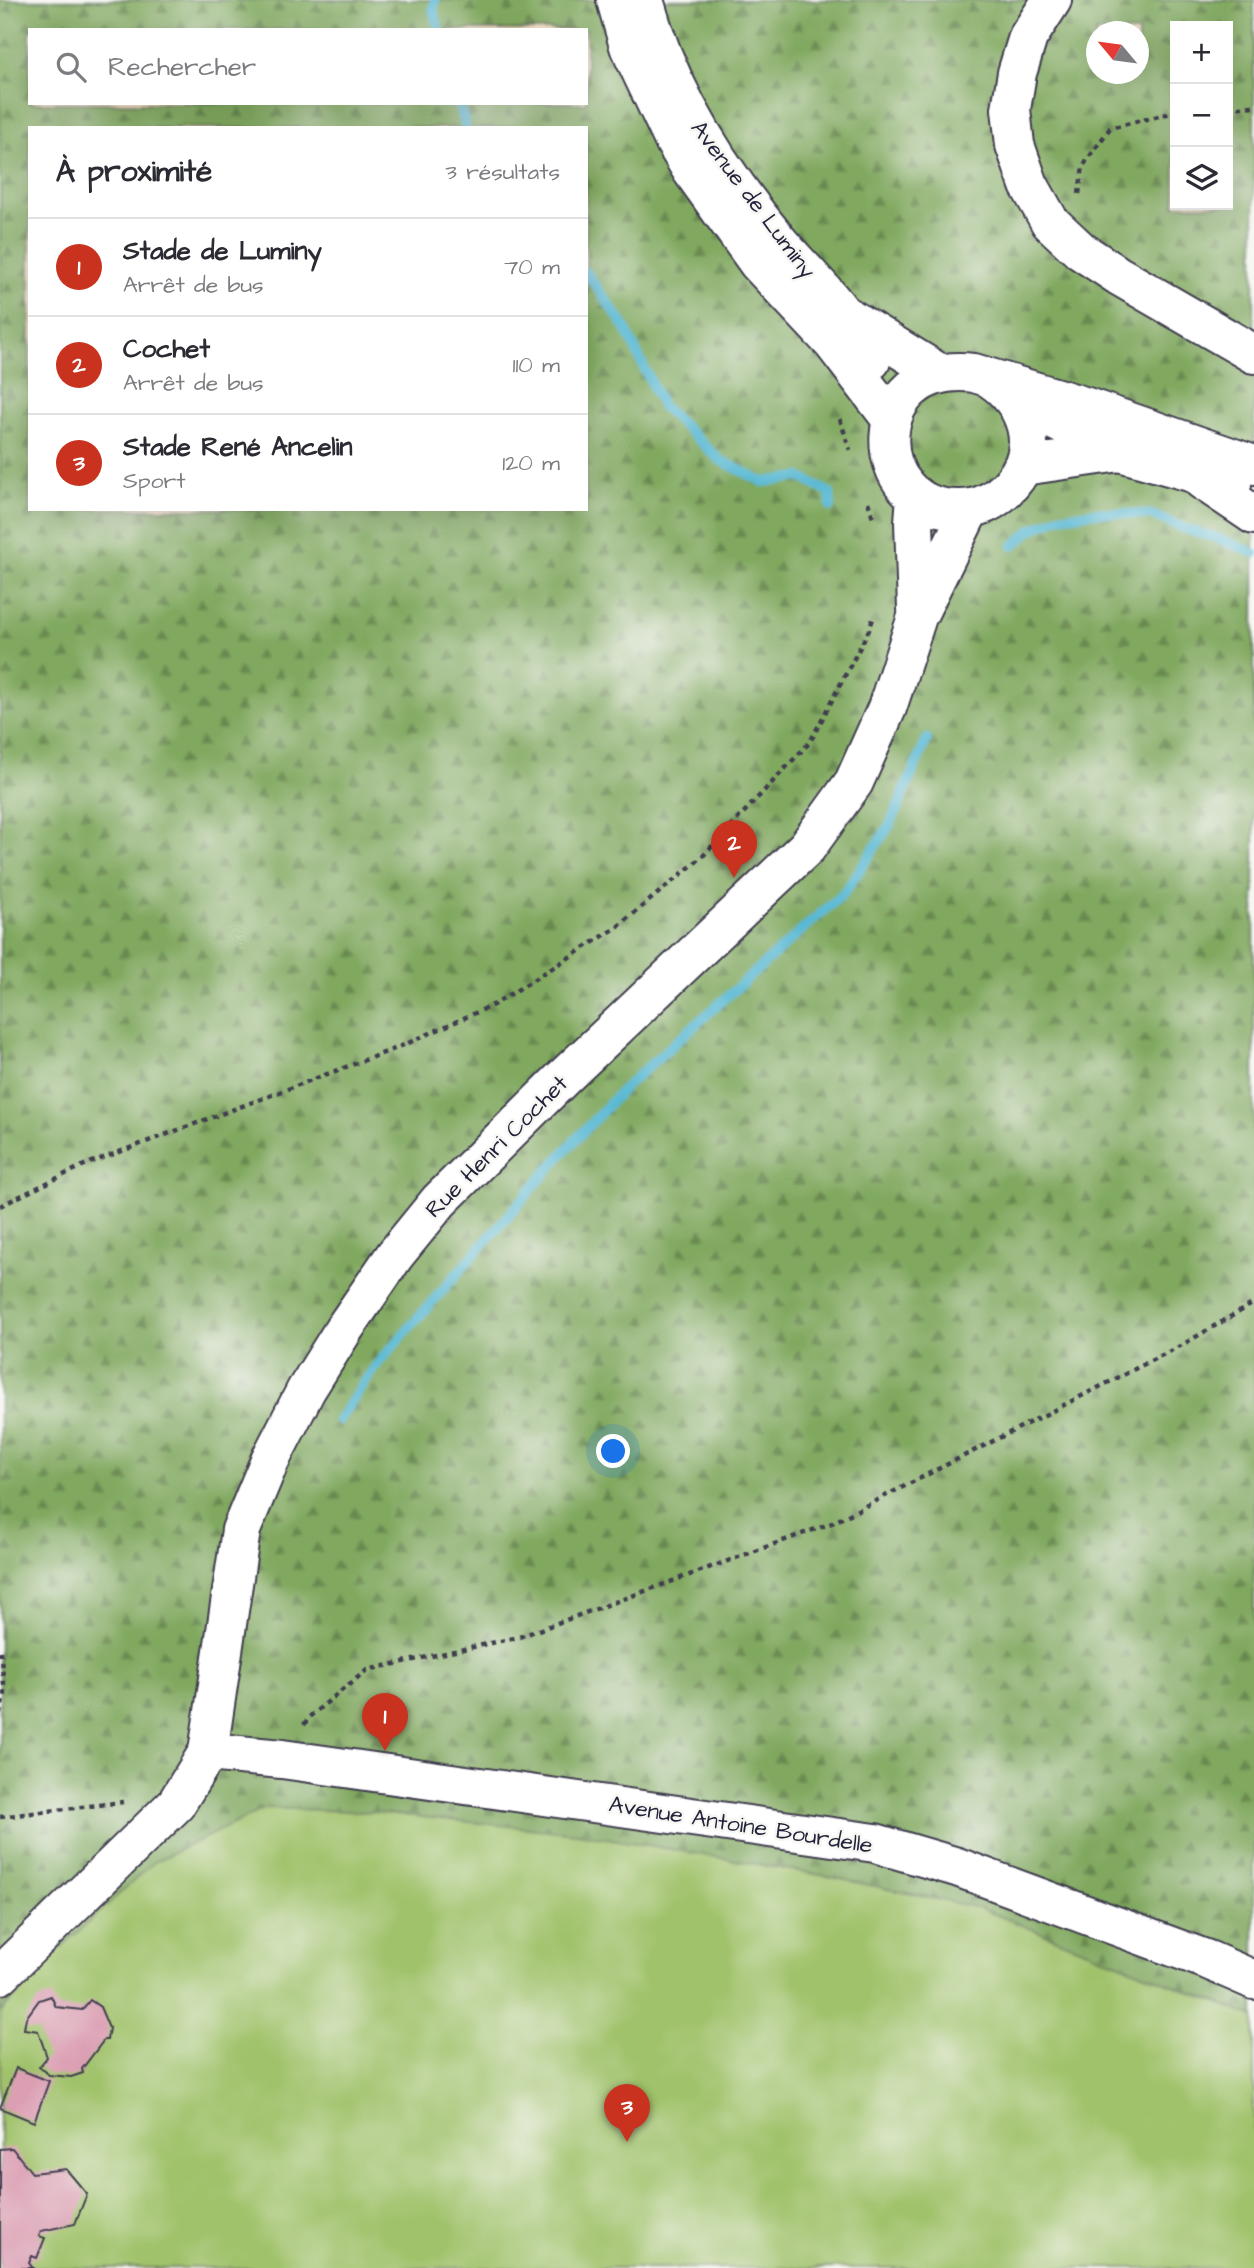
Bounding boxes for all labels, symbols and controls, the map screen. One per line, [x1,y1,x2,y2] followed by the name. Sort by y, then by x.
[1086,21,1149,84] north arrow
[1170,21,1233,210] map controls
[1170,21,1233,84] button: +
[28,28,588,105] search box
[52,48,90,86] icon: search
[108,49,256,85] text: Rechercher
[1170,84,1233,147] button: −
[682,114,824,286] street label: Avenue de Luminy
[1170,147,1233,210] button: layers
[56,151,212,193] text: À proximité
[445,156,560,188] text: 3 résultats
[123,233,322,269] text: Stade de Luminy
[78,251,80,283] text: 1
[504,251,560,283] text: 70 m
[123,269,264,301] text: Arrêt de bus
[123,331,210,367] text: Cochet
[72,349,86,381] text: 2
[512,349,560,381] text: 110 m
[123,367,264,399] text: Arrêt de bus
[123,429,353,465] text: Stade René Ancelin
[73,447,85,479] text: 3
[502,447,560,479] text: 120 m
[123,465,186,497] text: Sport
[711,820,757,878] pin: 2
[418,1068,576,1225] street label: Rue Henri Cochet
[596,1434,630,1468] your location
[362,1693,408,1751] pin: 1
[607,1788,875,1862] street label: Avenue Antoine Bourdelle
[604,2084,650,2142] pin: 3

